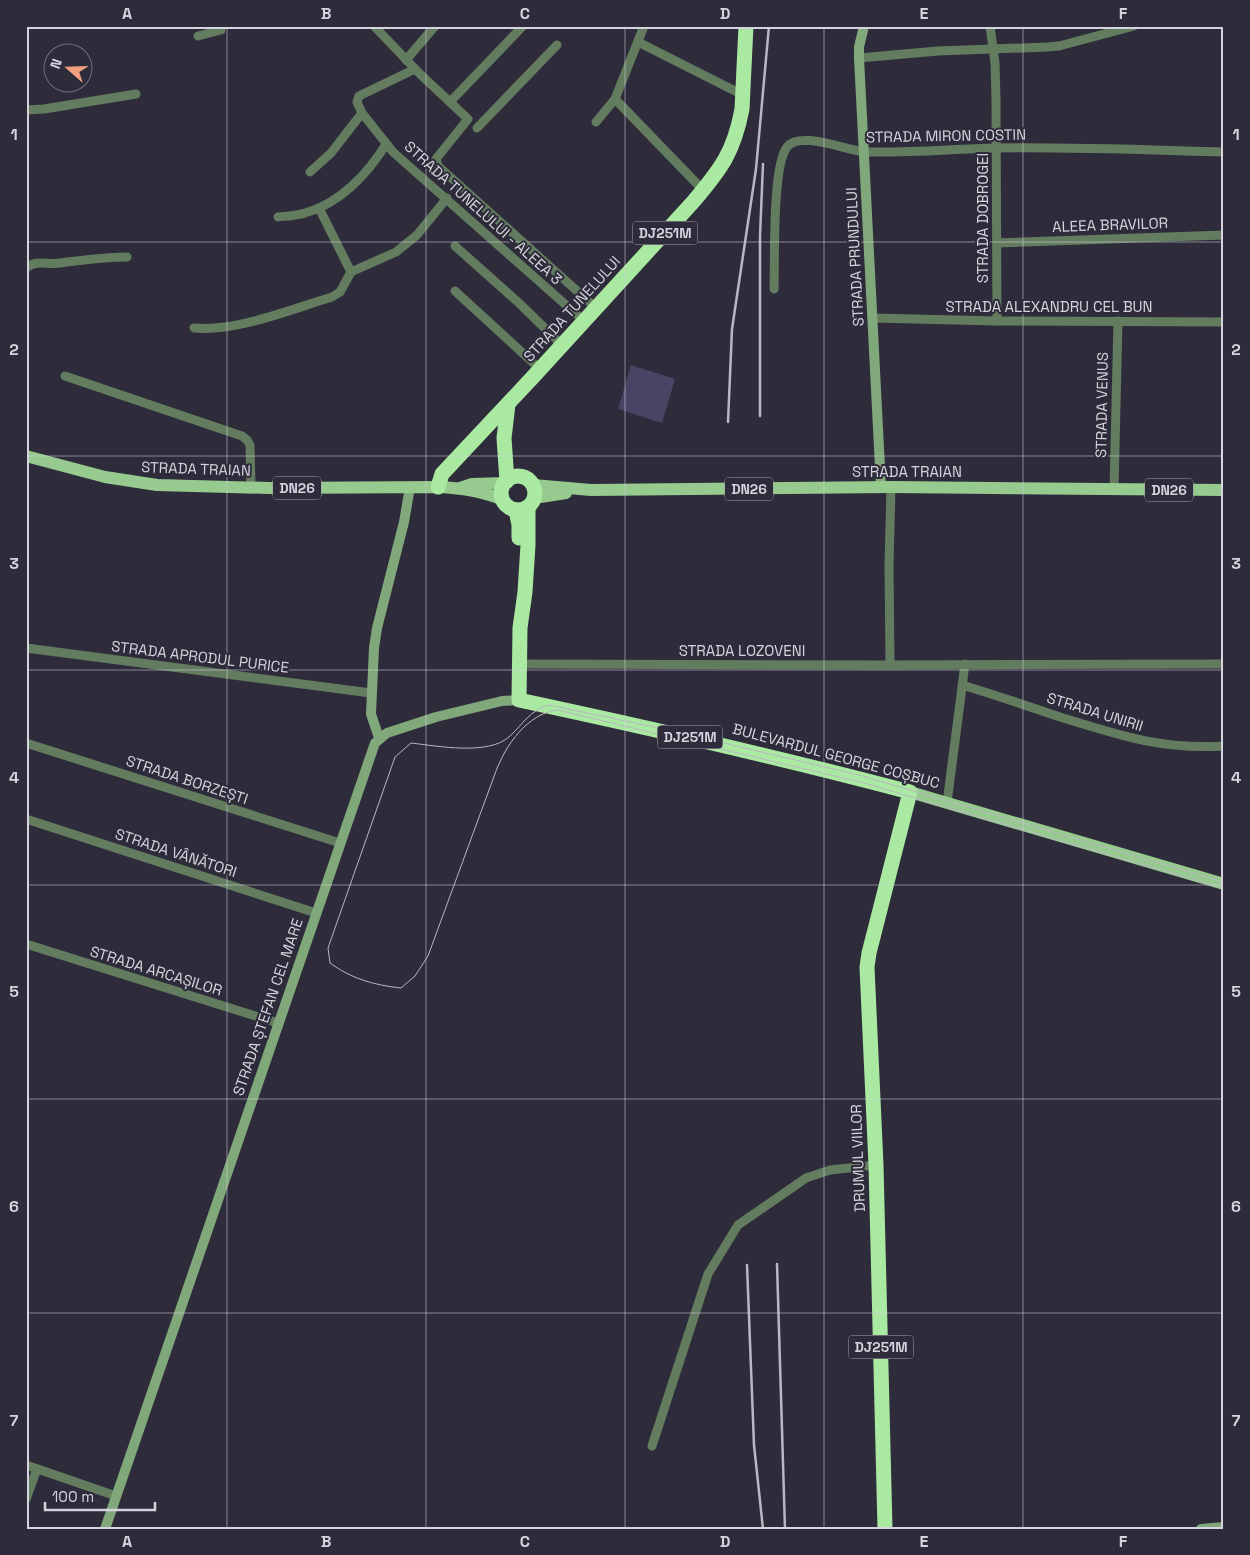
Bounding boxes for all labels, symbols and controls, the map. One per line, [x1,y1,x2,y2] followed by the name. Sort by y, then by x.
[122,3,132,24] text: A
[321,3,331,24] text: B
[520,3,530,24] text: C
[720,3,730,24] text: D
[920,3,929,24] text: E
[1119,3,1128,24] text: F
[42,42,92,92] north arrow
[46,56,66,71] text: N
[10,124,18,145] text: 1
[1232,124,1240,145] text: 1
[866,125,1026,146] street label: STRADA MIRON COSTIN
[400,137,566,289] street label: STRADA TUNELULUI - ALEEA 3
[973,153,992,283] street label: STRADA DOBROGEI
[841,187,868,327] street label: STRADA PRUNDULUI
[1052,213,1168,236] street label: ALEEA BRAVILOR
[632,222,698,244] road number: DJ251M
[519,252,624,365] street label: STRADA TUNELULUI
[945,297,1153,316] street label: STRADA ALEXANDRU CEL BUN
[9,339,19,360] text: 2
[1231,339,1241,360] text: 2
[1091,352,1112,458] street label: STRADA VENUS
[141,457,251,480] street label: STRADA TRAIAN
[852,462,962,481] street label: STRADA TRAIAN
[273,476,321,499] road number: DN26
[725,478,773,500] road number: DN26
[1145,478,1193,502] road number: DN26
[9,553,19,574] text: 3
[1231,553,1241,574] text: 3
[110,636,290,677] street label: STRADA APRODUL PURICE
[679,641,805,660] street label: STRADA LOZOVENI
[1045,688,1146,735] street label: STRADA UNIRII
[730,719,942,792] street label: BULEVARDUL GEORGE COȘBUC
[658,726,722,749] road number: DJ251M
[124,751,251,808] street label: STRADA BORZEȘTI
[9,767,19,788] text: 4
[1231,767,1241,788] text: 4
[113,824,239,881] street label: STRADA VÂNĂTORI
[228,916,307,1098] street label: STRADA ȘTEFAN CEL MARE
[88,941,225,1000] street label: STRADA ARCAȘILOR
[9,981,19,1002] text: 5
[1231,981,1241,1002] text: 5
[846,1104,869,1212] street label: DRUMUL VIILOR
[9,1196,19,1217] text: 6
[1231,1196,1241,1217] text: 6
[848,1335,914,1358] road number: DJ251M
[10,1410,19,1431] text: 7
[1232,1410,1241,1431] text: 7
[45,1480,155,1512] scale bar
[52,1487,94,1506] text: 100 m
[122,1531,132,1552] text: A
[321,1531,331,1552] text: B
[520,1531,530,1552] text: C
[720,1531,730,1552] text: D
[920,1531,929,1552] text: E
[1119,1531,1128,1552] text: F

